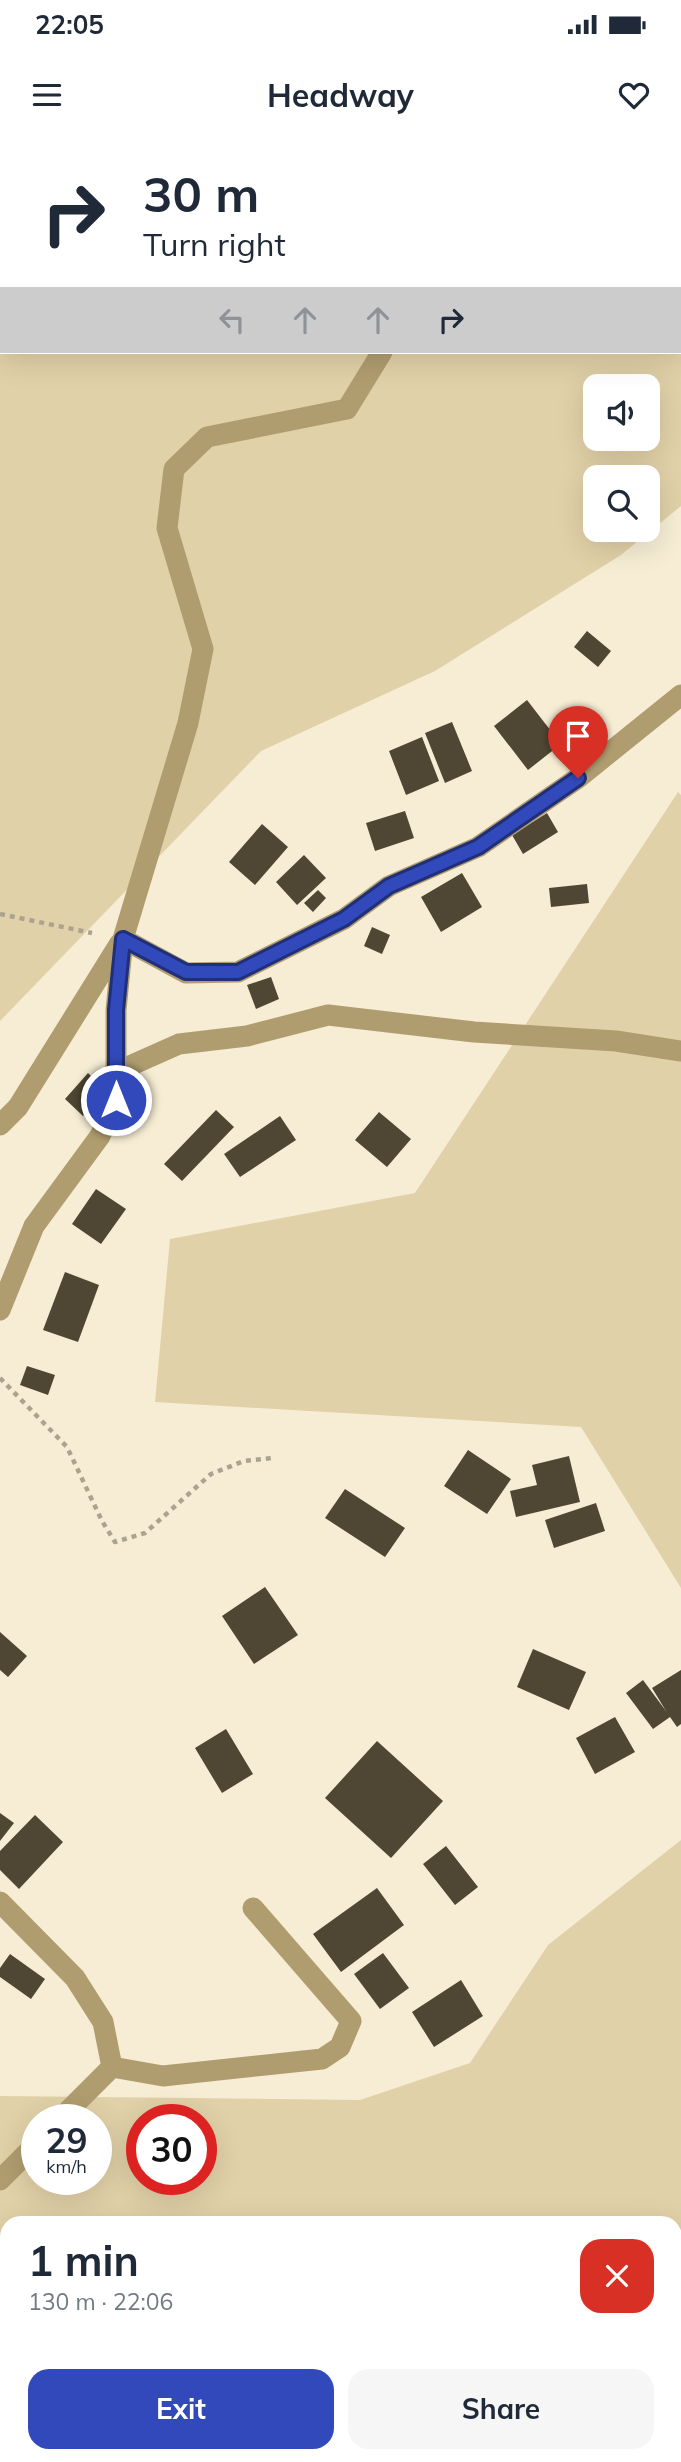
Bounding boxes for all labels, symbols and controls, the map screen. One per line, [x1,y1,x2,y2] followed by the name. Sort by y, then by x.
[35,8,104,41] text: 22:05
[267,75,414,115] text: Headway
[28,76,66,114] icon: menu
[615,76,653,114] icon: heart
[143,163,259,224] text: 30 m
[28,168,119,259] icon: right
[143,224,286,264] text: Turn right
[213,301,251,339] icon: left
[286,301,324,339] icon: ahead
[359,301,397,339] icon: ahead
[432,301,470,339] icon: right
[583,374,660,542] map controls
[583,374,660,451] button: sound
[583,465,660,542] button: search
[548,706,608,778] pin
[559,717,597,755] icon: arrive
[79,1063,153,1137] position arrow
[126,2104,217,2195] speed limit sign: 30
[45,2118,88,2162] text: 29
[46,2155,87,2178] text: km/h
[28,2234,139,2287] text: 1 min
[580,2239,654,2313] button: close
[28,2287,173,2316] text: 130 m · 22:06
[28,2369,334,2449] button: Exit
[348,2369,654,2449] button: Share

